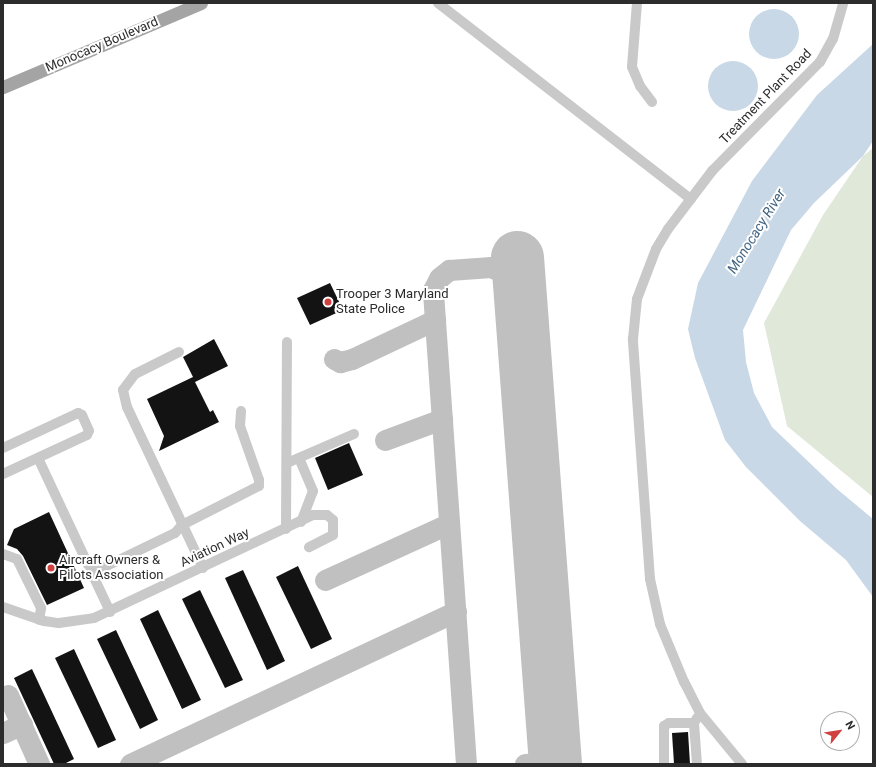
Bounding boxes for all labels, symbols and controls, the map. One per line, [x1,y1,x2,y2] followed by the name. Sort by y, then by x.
[43,14,161,76] street label: Monocacy Boulevard
[717,46,815,148] street label: Treatment Plant Road
[723,186,789,276] water label: Monocacy River
[336,287,449,318] place label: Trooper 3 Maryland State Police
[323,297,333,307] marker: Trooper 3 Maryland State Police
[178,525,252,571] street label: Aviation Way
[59,553,163,584] place label: Aircraft Owners & Pilots Association
[46,563,56,573] marker: Aircraft Owners & Pilots Association
[820,711,860,751] north arrow
[842,719,858,732] text: N

